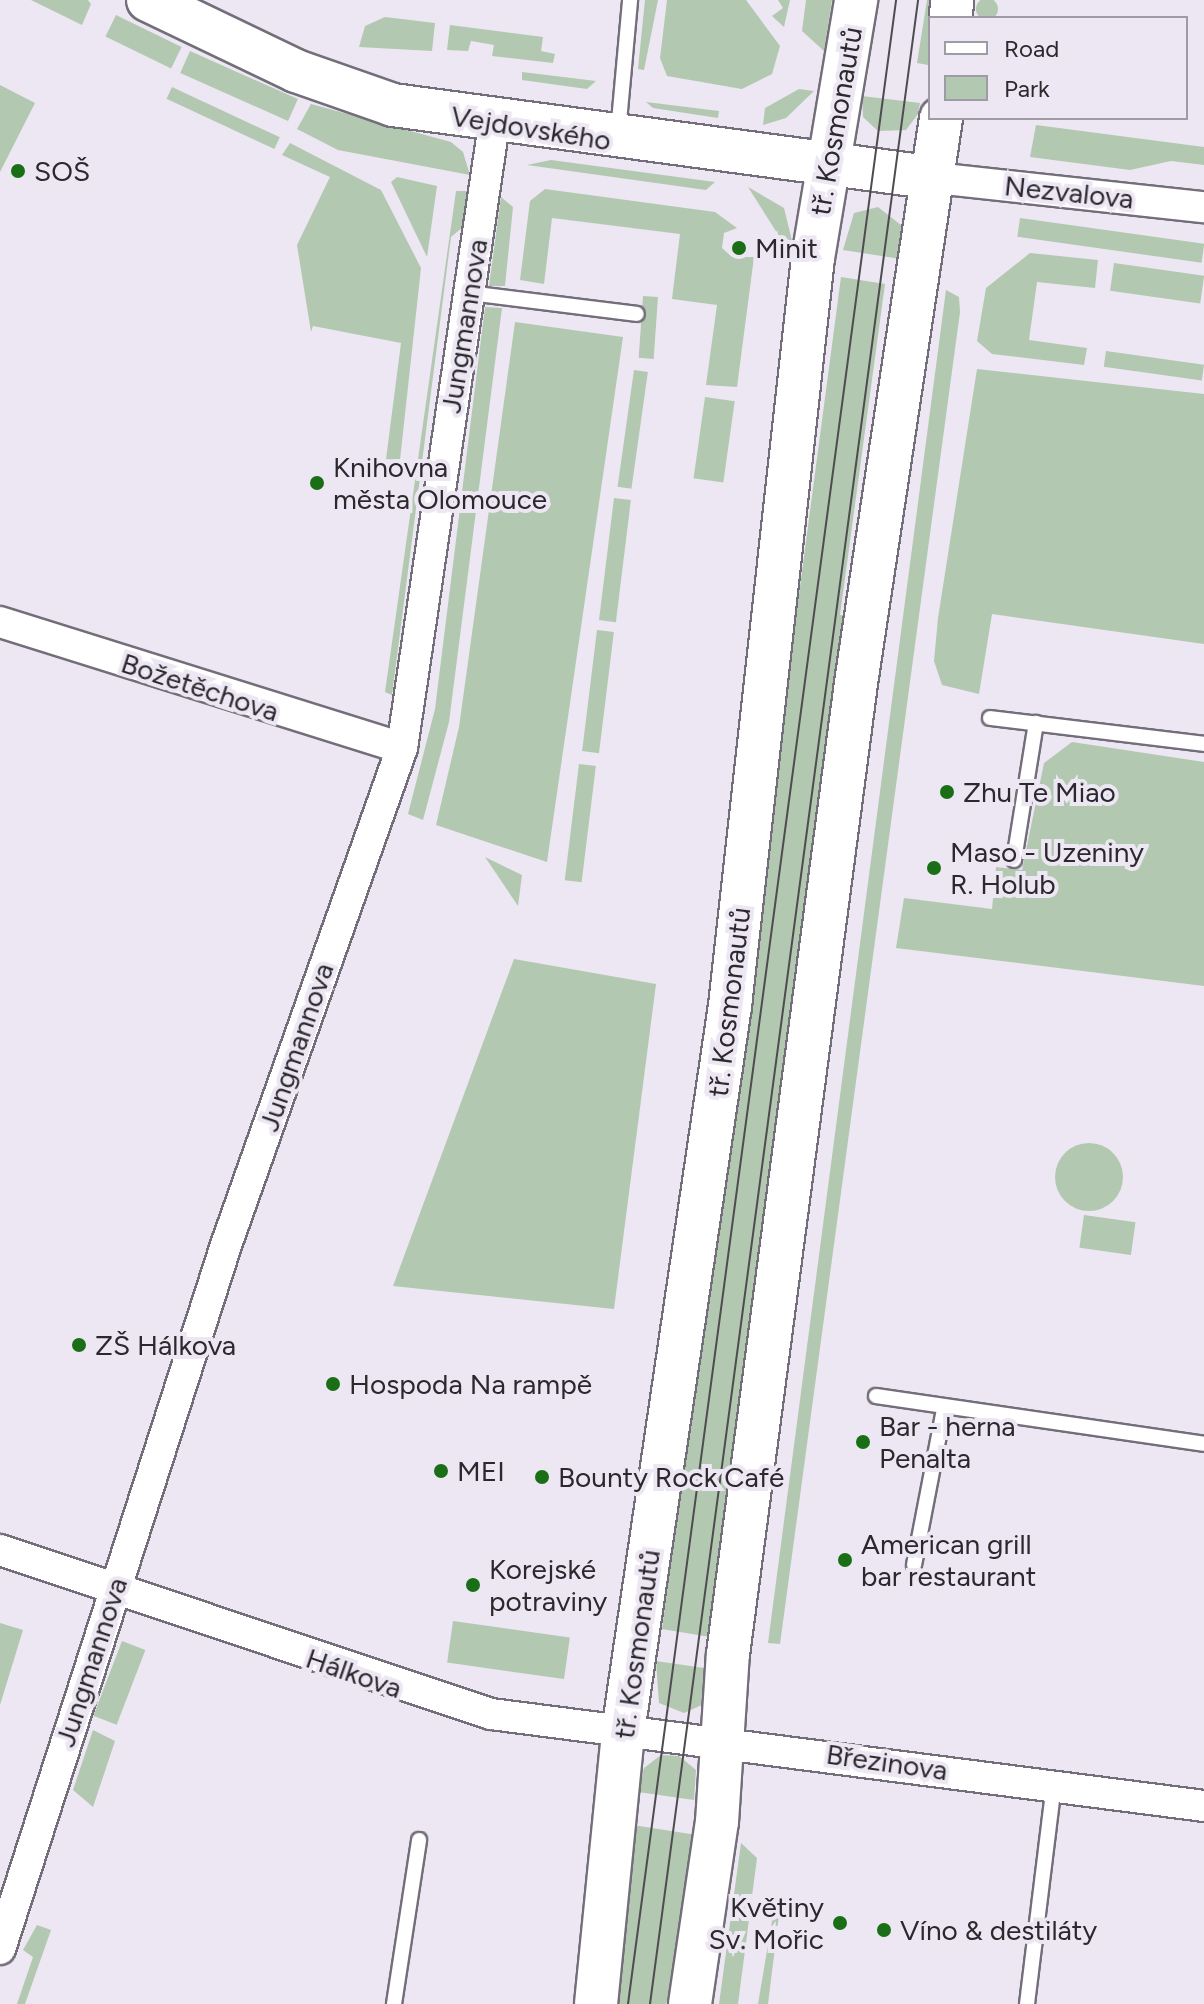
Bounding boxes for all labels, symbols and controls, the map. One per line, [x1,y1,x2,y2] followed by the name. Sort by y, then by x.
[928,16,1188,120] legend
[803,24,869,218] street label: tř. Kosmonautů
[1004,34,1059,63] text: Road
[1004,74,1050,103] text: Park
[449,99,613,157] street label: Vejdovského
[34,154,90,188] place label: SOŠ
[9,162,27,180] marker: SOŠ
[1003,169,1135,215] street label: Nezvalova
[755,231,818,265] place label: Minit
[434,237,494,415] street label: Jungmannova
[730,239,748,257] marker: Minit
[333,450,547,516] place label: Knihovna města Olomouce
[308,474,326,492] marker: Knihovna města Olomouce
[117,646,283,728] street label: Božetěchova
[963,775,1116,809] place label: Zhu Te Miao
[938,783,956,801] marker: Zhu Te Miao
[950,835,1144,901] place label: Maso - Uzeniny R. Holub
[925,859,943,877] marker: Maso - Uzeniny R. Holub
[701,905,757,1099] street label: tř. Kosmonautů
[251,958,341,1136] street label: Jungmannova
[95,1328,236,1362] place label: ZŠ Hálkova
[70,1336,88,1354] marker: ZŠ Hálkova
[349,1367,592,1401] place label: Hospoda Na rampě
[324,1375,342,1393] marker: Hospoda Na rampě
[879,1409,1016,1475] place label: Bar - herna Penalta
[854,1433,872,1451] marker: Bar - herna Penalta
[457,1454,505,1488] place label: MEI
[558,1460,784,1494] place label: Bounty Rock Café
[432,1462,450,1480] marker: MEI
[533,1468,551,1486] marker: Bounty Rock Café
[861,1527,1036,1593] place label: American grill bar restaurant
[607,1547,667,1741] street label: tř. Kosmonautů
[836,1551,854,1569] marker: American grill bar restaurant
[489,1552,607,1618] place label: Korejské potraviny
[48,1573,134,1751] street label: Jungmannova
[464,1576,482,1594] marker: Korejské potraviny
[302,1641,406,1705] street label: Hálkova
[824,1737,950,1787] street label: Březinova
[708,1890,824,1956] place label: Květiny Sv. Mořic
[900,1913,1097,1947] place label: Víno & destiláty
[831,1914,849,1932] marker: Květiny Sv. Mořic
[875,1921,893,1939] marker: Víno & destiláty

